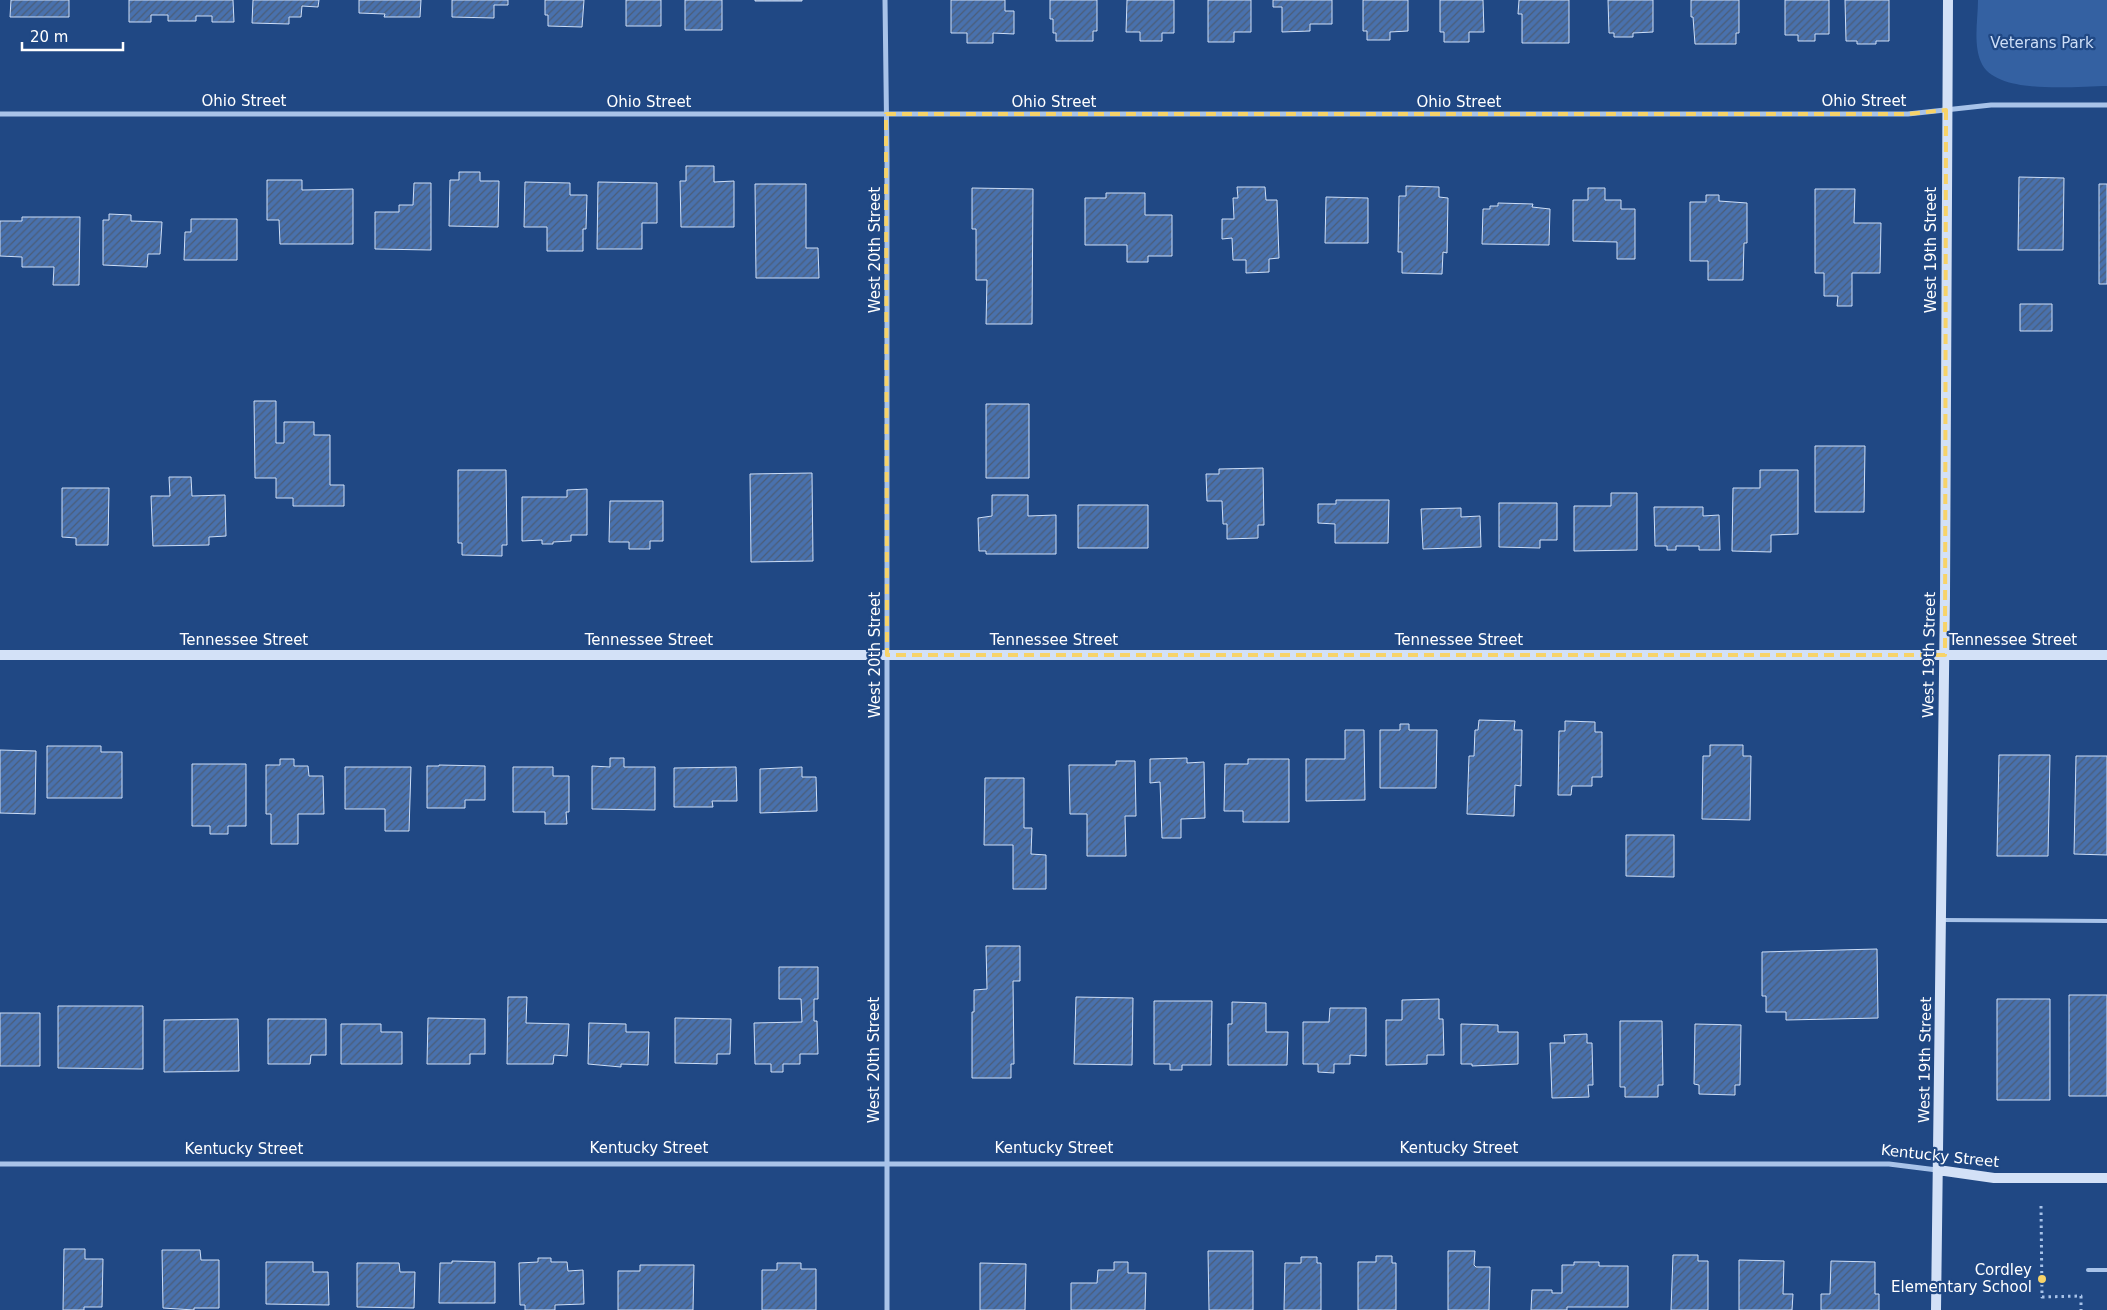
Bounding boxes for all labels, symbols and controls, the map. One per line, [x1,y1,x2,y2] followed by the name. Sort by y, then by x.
[22,20,124,52] scale bar
[30,28,68,46] text: 20 m
[1990,34,2094,52] park label: Veterans Park
[201,92,287,110] street label: Ohio Street
[1821,92,1907,110] street label: Ohio Street
[606,93,692,111] street label: Ohio Street
[1011,93,1097,111] street label: Ohio Street
[1416,93,1502,111] street label: Ohio Street
[866,187,884,313] street label: West 20th Street
[1922,187,1940,313] street label: West 19th Street
[866,592,884,718] street label: West 20th Street
[1919,592,1939,718] street label: West 19th Street
[179,631,308,649] street label: Tennessee Street
[584,631,713,649] street label: Tennessee Street
[989,631,1118,649] street label: Tennessee Street
[1394,631,1523,649] street label: Tennessee Street
[1948,631,2077,649] street label: Tennessee Street
[865,997,883,1123] street label: West 20th Street
[1915,997,1935,1123] street label: West 19th Street
[590,1139,709,1157] street label: Kentucky Street
[995,1139,1114,1157] street label: Kentucky Street
[1400,1139,1519,1157] street label: Kentucky Street
[185,1140,304,1158] street label: Kentucky Street
[1880,1141,2000,1171] street label: Kentucky Street
[1891,1261,2032,1296] place label: Cordley Elementary School
[2036,1273,2048,1285] marker: Cordley Elementary School

